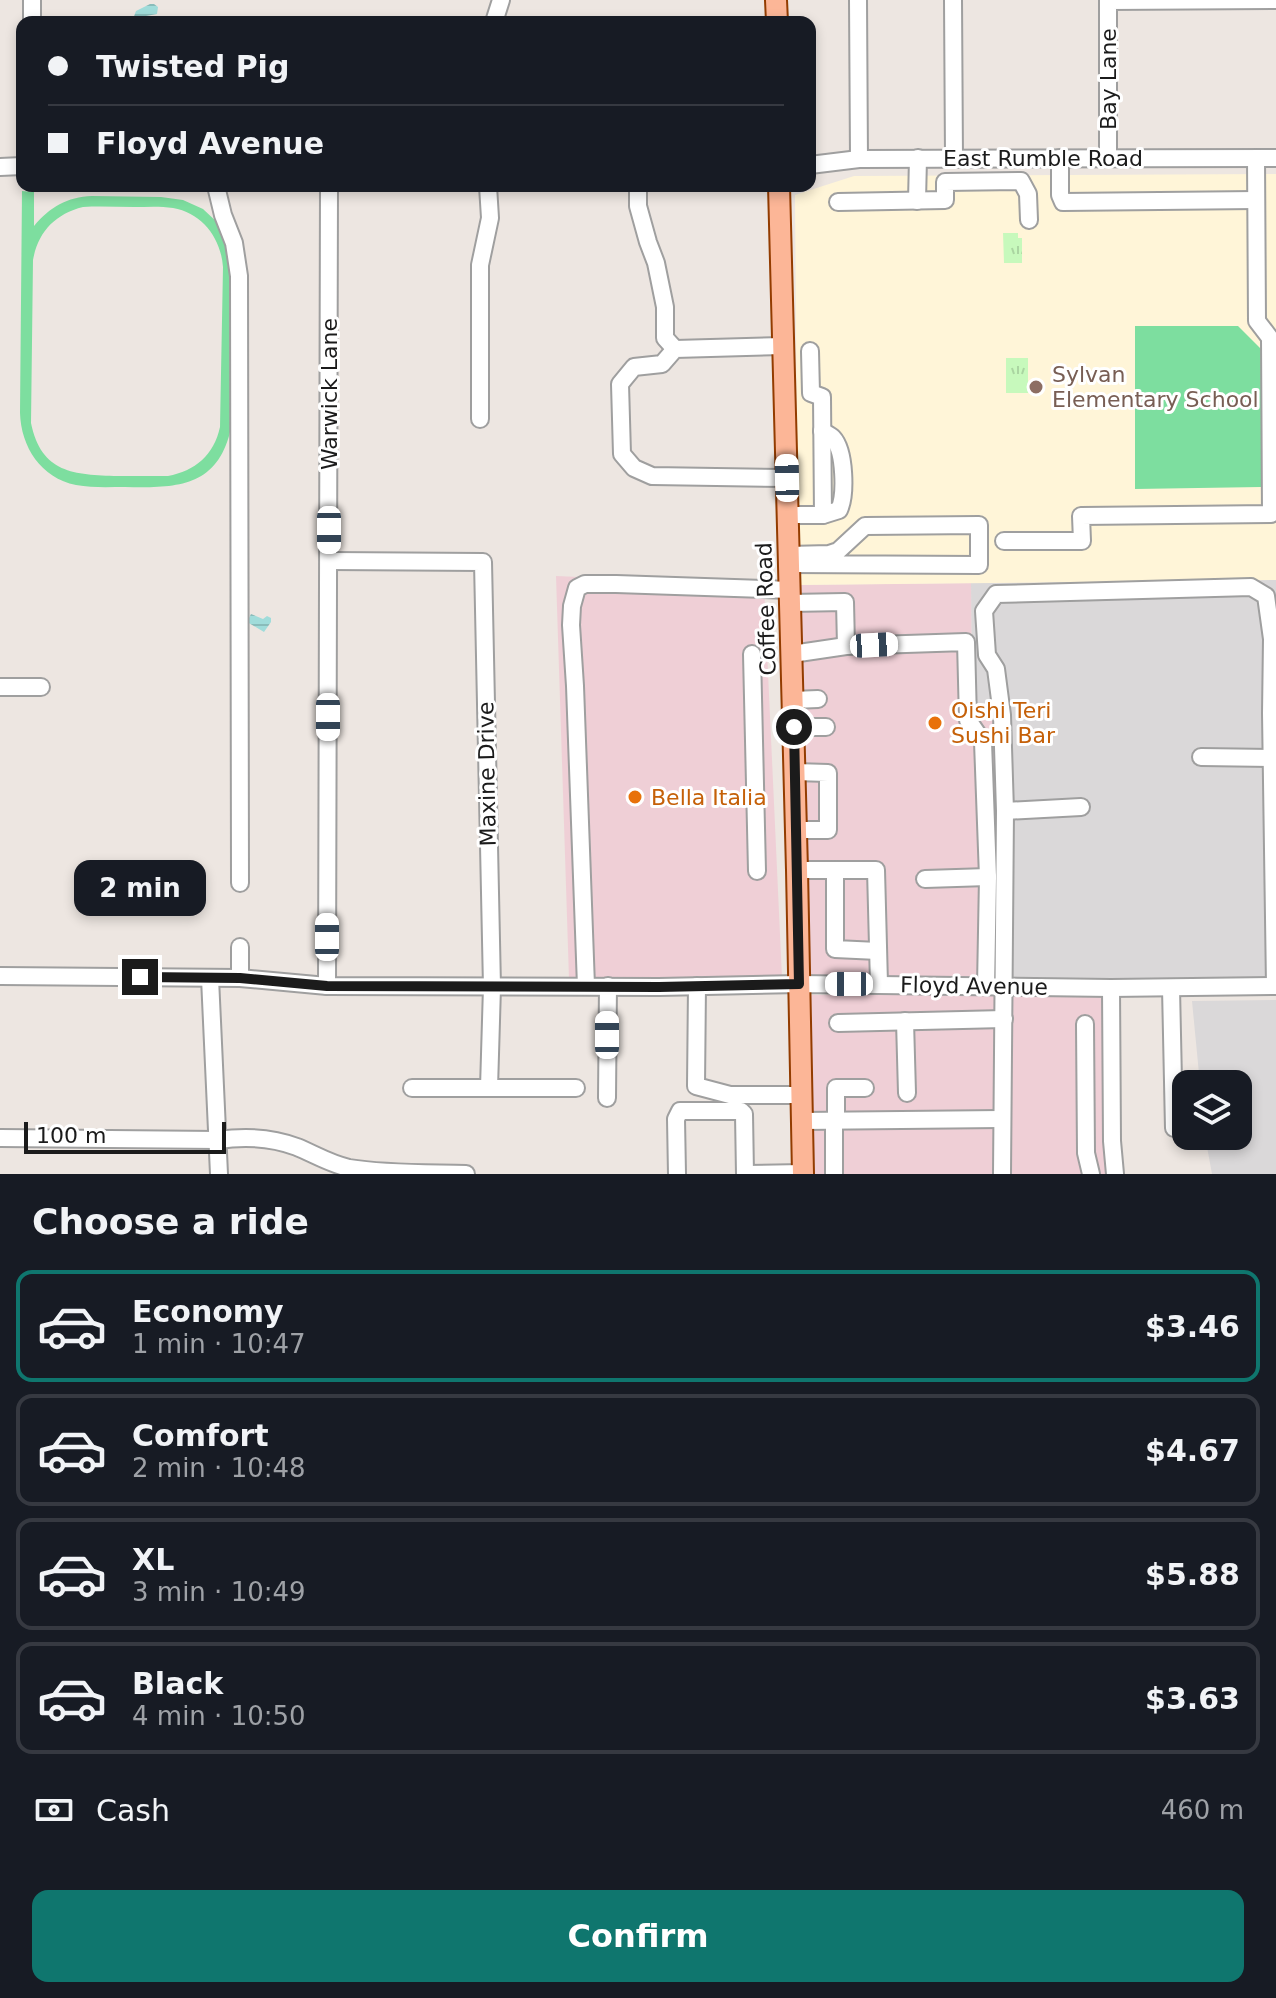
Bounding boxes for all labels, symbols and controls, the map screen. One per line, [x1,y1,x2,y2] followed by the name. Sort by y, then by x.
[1096,28,1121,130] street label: Bay Lane
[96,49,289,84] text: Twisted Pig
[96,126,324,161] text: Floyd Avenue
[943,146,1143,171] street label: East Rumble Road
[317,318,342,470] street label: Warwick Lane
[1052,362,1259,412] place label: Sylvan Elementary School
[1027,378,1045,396] marker: Sylvan Elementary School
[775,454,799,502] car
[317,506,341,554] car
[751,542,781,676] street label: Coffee Road
[849,632,899,658] car
[316,693,340,741] car
[951,698,1056,748] place label: Oishi Teri Sushi Bar
[473,701,501,847] street label: Maxine Drive
[776,709,812,745] route start
[926,714,944,732] marker: Oishi Teri Sushi Bar
[651,785,767,810] place label: Bella Italia
[626,788,644,806] marker: Bella Italia
[74,861,206,917] callout: 2 min
[99,873,181,903] text: 2 min
[315,913,339,961] car
[122,959,158,995] route end
[825,972,873,996] car
[900,972,1048,1000] street label: Floyd Avenue
[595,1011,619,1059] car
[1172,1070,1252,1150] map controls
[1172,1070,1252,1150] button: layers
[24,1118,226,1154] scale bar
[36,1123,106,1148] text: 100 m
[32,1201,309,1242] text: Choose a ride
[36,1290,108,1362] icon: car
[132,1294,284,1329] text: Economy
[1145,1309,1240,1344] text: $3.46
[132,1329,306,1359] text: 1 min · 10:47
[36,1414,108,1486] icon: car
[132,1418,269,1453] text: Comfort
[1145,1433,1240,1468] text: $4.67
[132,1453,306,1483] text: 2 min · 10:48
[36,1538,108,1610] icon: car
[132,1542,174,1577] text: XL
[1145,1557,1240,1592] text: $5.88
[132,1577,306,1607] text: 3 min · 10:49
[36,1662,108,1734] icon: car
[132,1666,223,1701] text: Black
[1145,1681,1240,1716] text: $3.63
[132,1701,306,1731] text: 4 min · 10:50
[32,1788,76,1832] icon: cash
[96,1793,170,1828] text: Cash
[1161,1795,1244,1825] text: 460 m
[32,1890,1244,1982] button: Confirm

